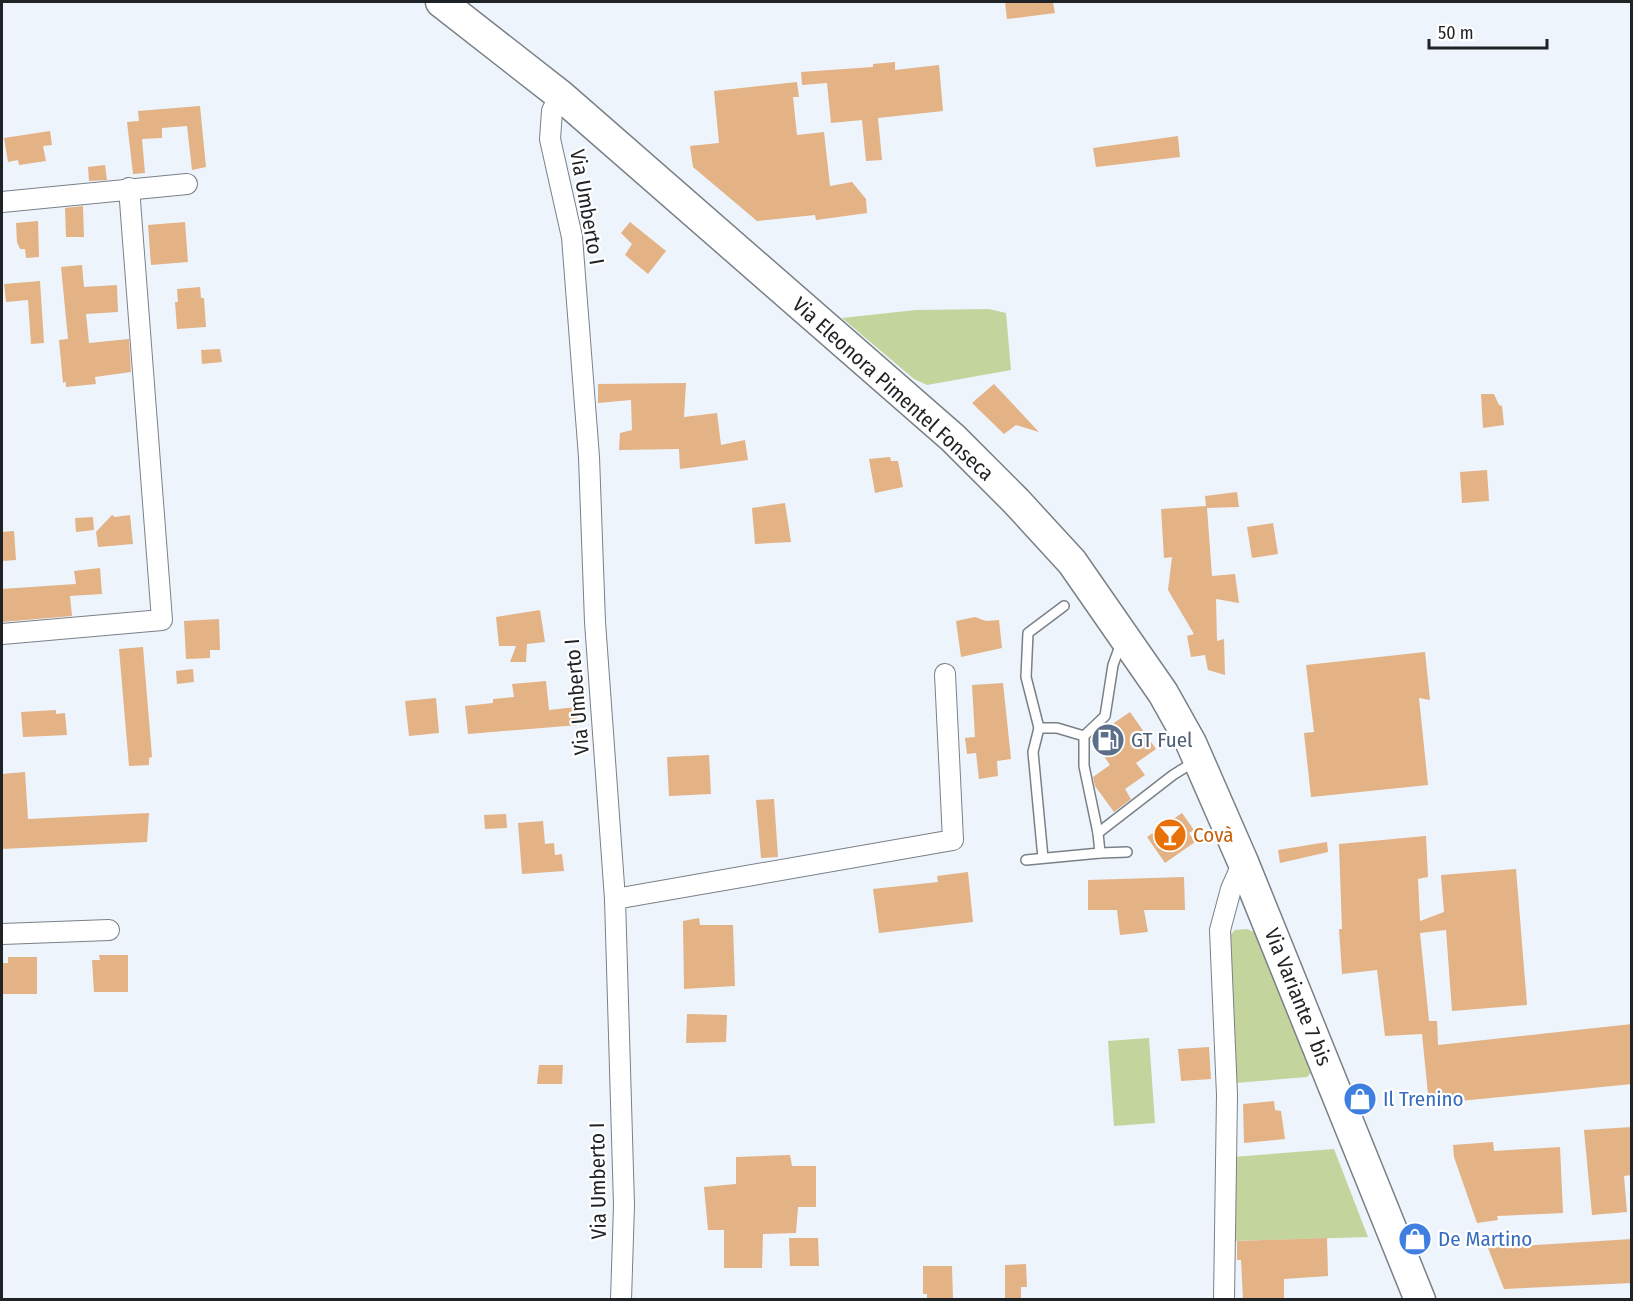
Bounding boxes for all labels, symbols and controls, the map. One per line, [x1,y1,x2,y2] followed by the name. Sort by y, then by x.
[1429,12,1548,50] scale bar
[1438,22,1474,44] text: 50 m
[564,147,610,267] street label: Via Umberto I
[787,292,999,486] street label: Via Eleonora Pimentel Fonseca
[559,638,595,756] street label: Via Umberto I
[1090,722,1126,758] fuel station icon: GT Fuel
[1131,727,1193,753] place label: GT Fuel
[1152,817,1188,853] bar icon: Covà
[1193,822,1234,848] place label: Covà
[1259,924,1337,1070] street label: Via Variante 7 bis
[1342,1081,1378,1117] shop icon: Il Trenino
[1383,1086,1464,1112] place label: Il Trenino
[584,1122,612,1240] street label: Via Umberto I
[1397,1221,1433,1257] shop icon: De Martino
[1438,1226,1532,1252] place label: De Martino

